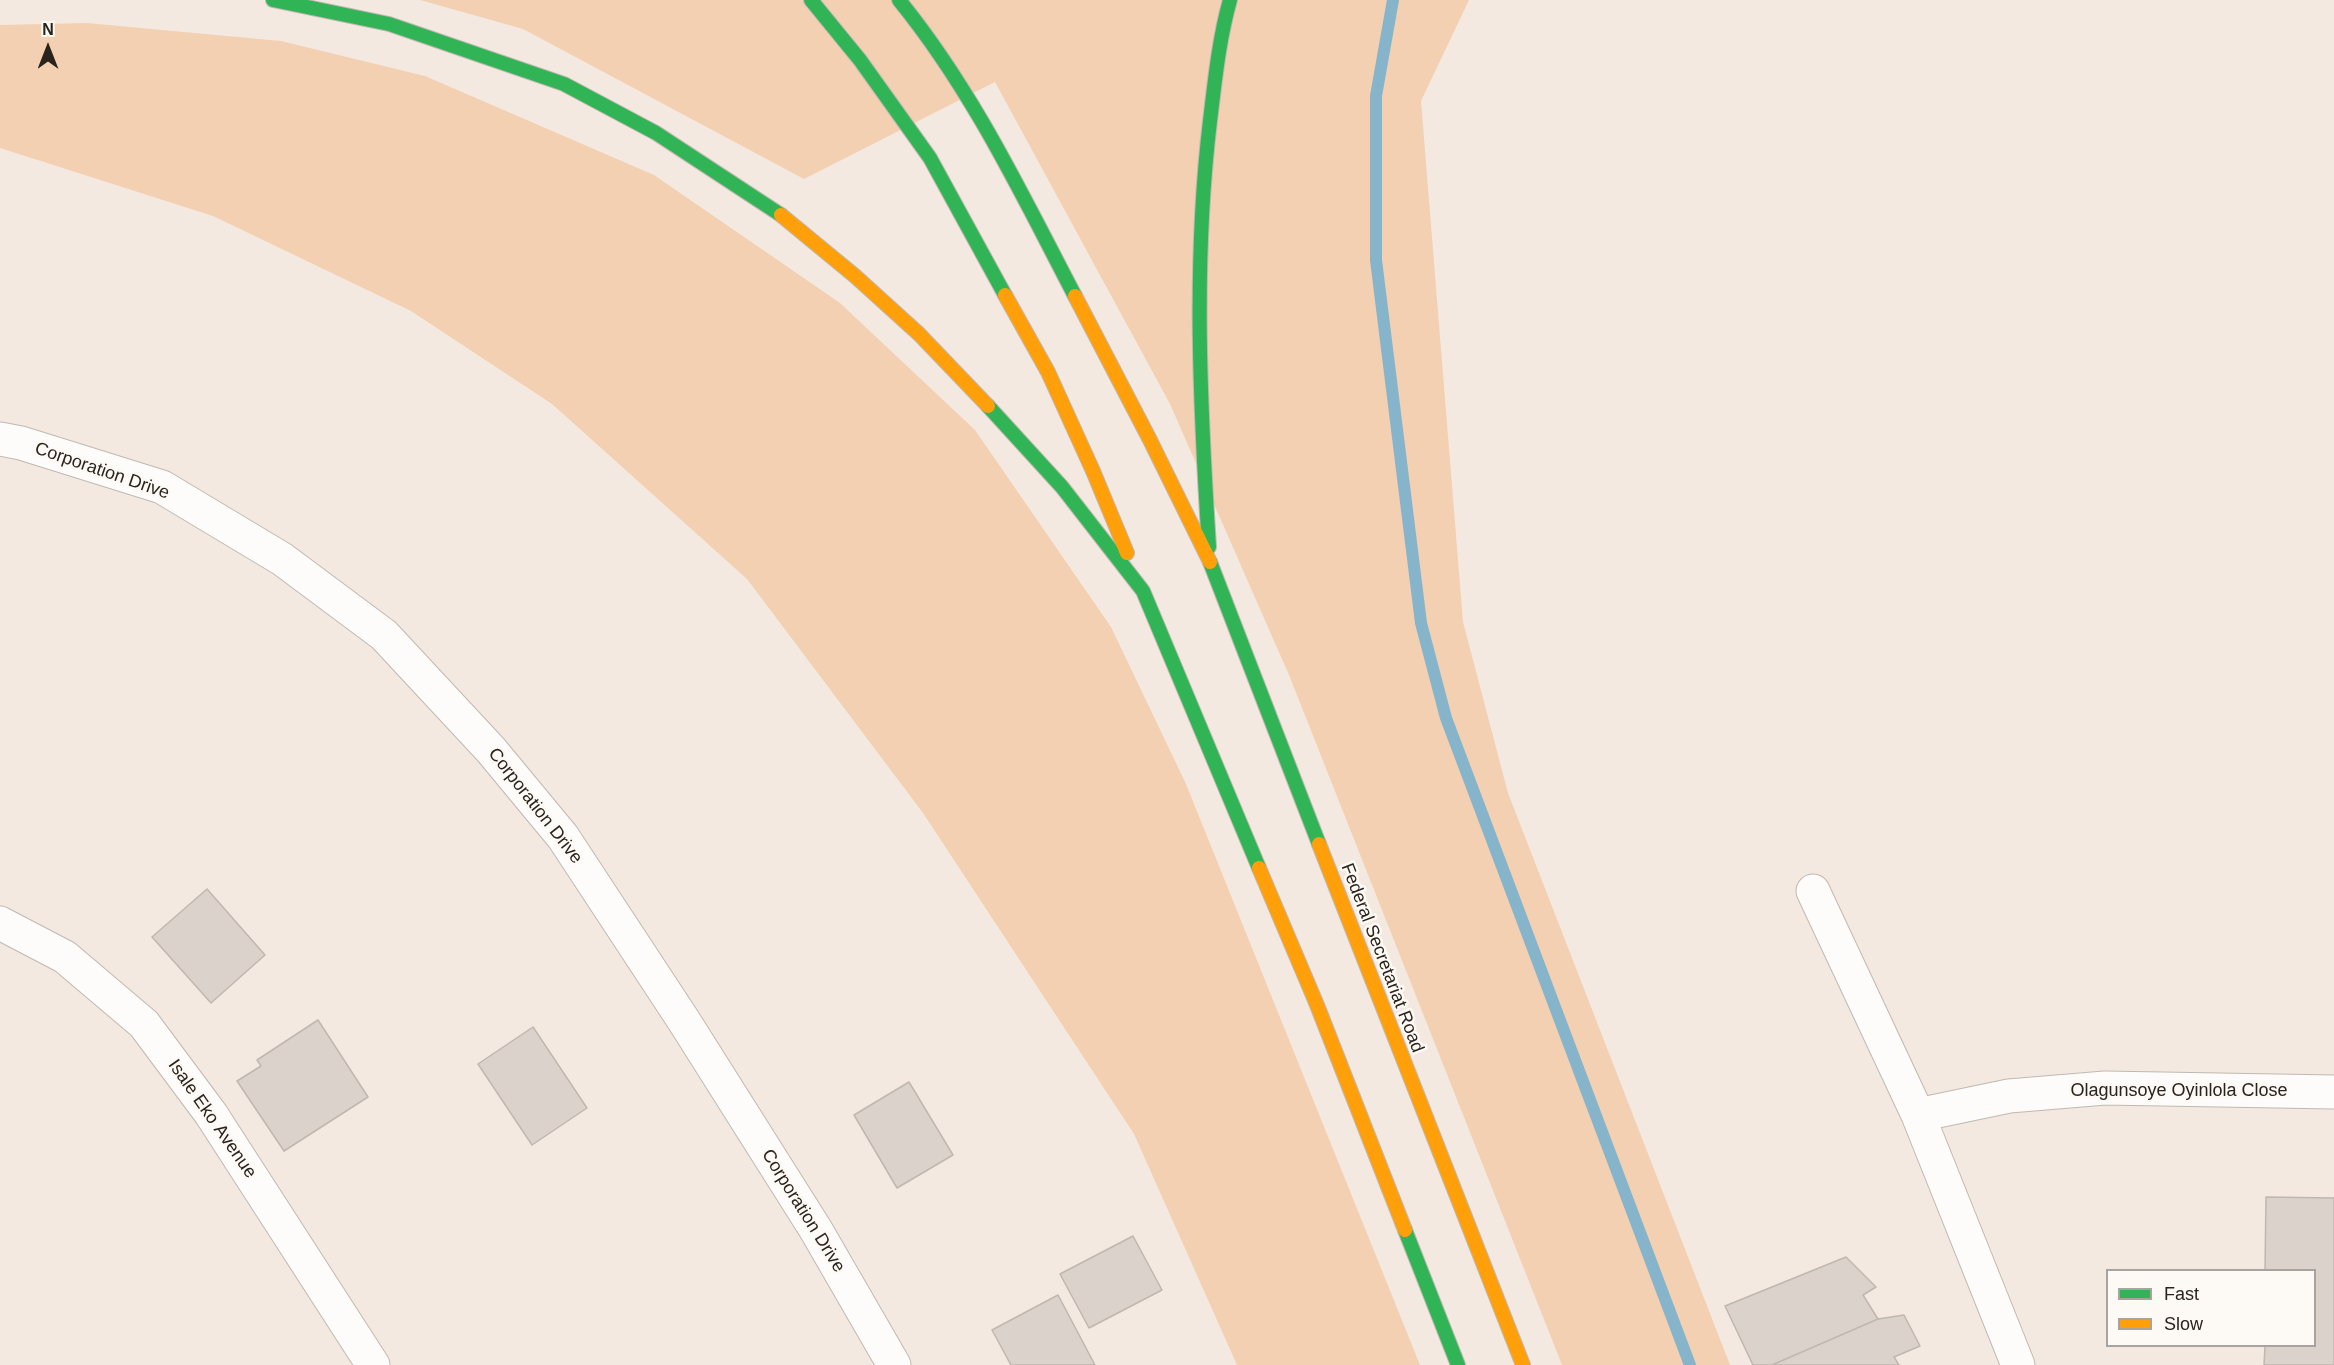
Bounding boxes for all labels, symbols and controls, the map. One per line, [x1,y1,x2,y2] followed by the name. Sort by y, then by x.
[18,18,78,78] north arrow
[42,21,54,38] text: N
[32,438,172,504] street label: Corporation Drive
[483,744,587,868] street label: Corporation Drive
[1336,860,1428,1056] street label: Federal Secretariat Road
[163,1056,261,1182] street label: Isale Eko Avenue
[2070,1080,2288,1102] street label: Olagunsoye Oyinlola Close
[756,1145,850,1277] street label: Corporation Drive
[2106,1269,2316,1347] legend
[2164,1284,2199,1304] text: Fast
[2164,1314,2203,1334] text: Slow

